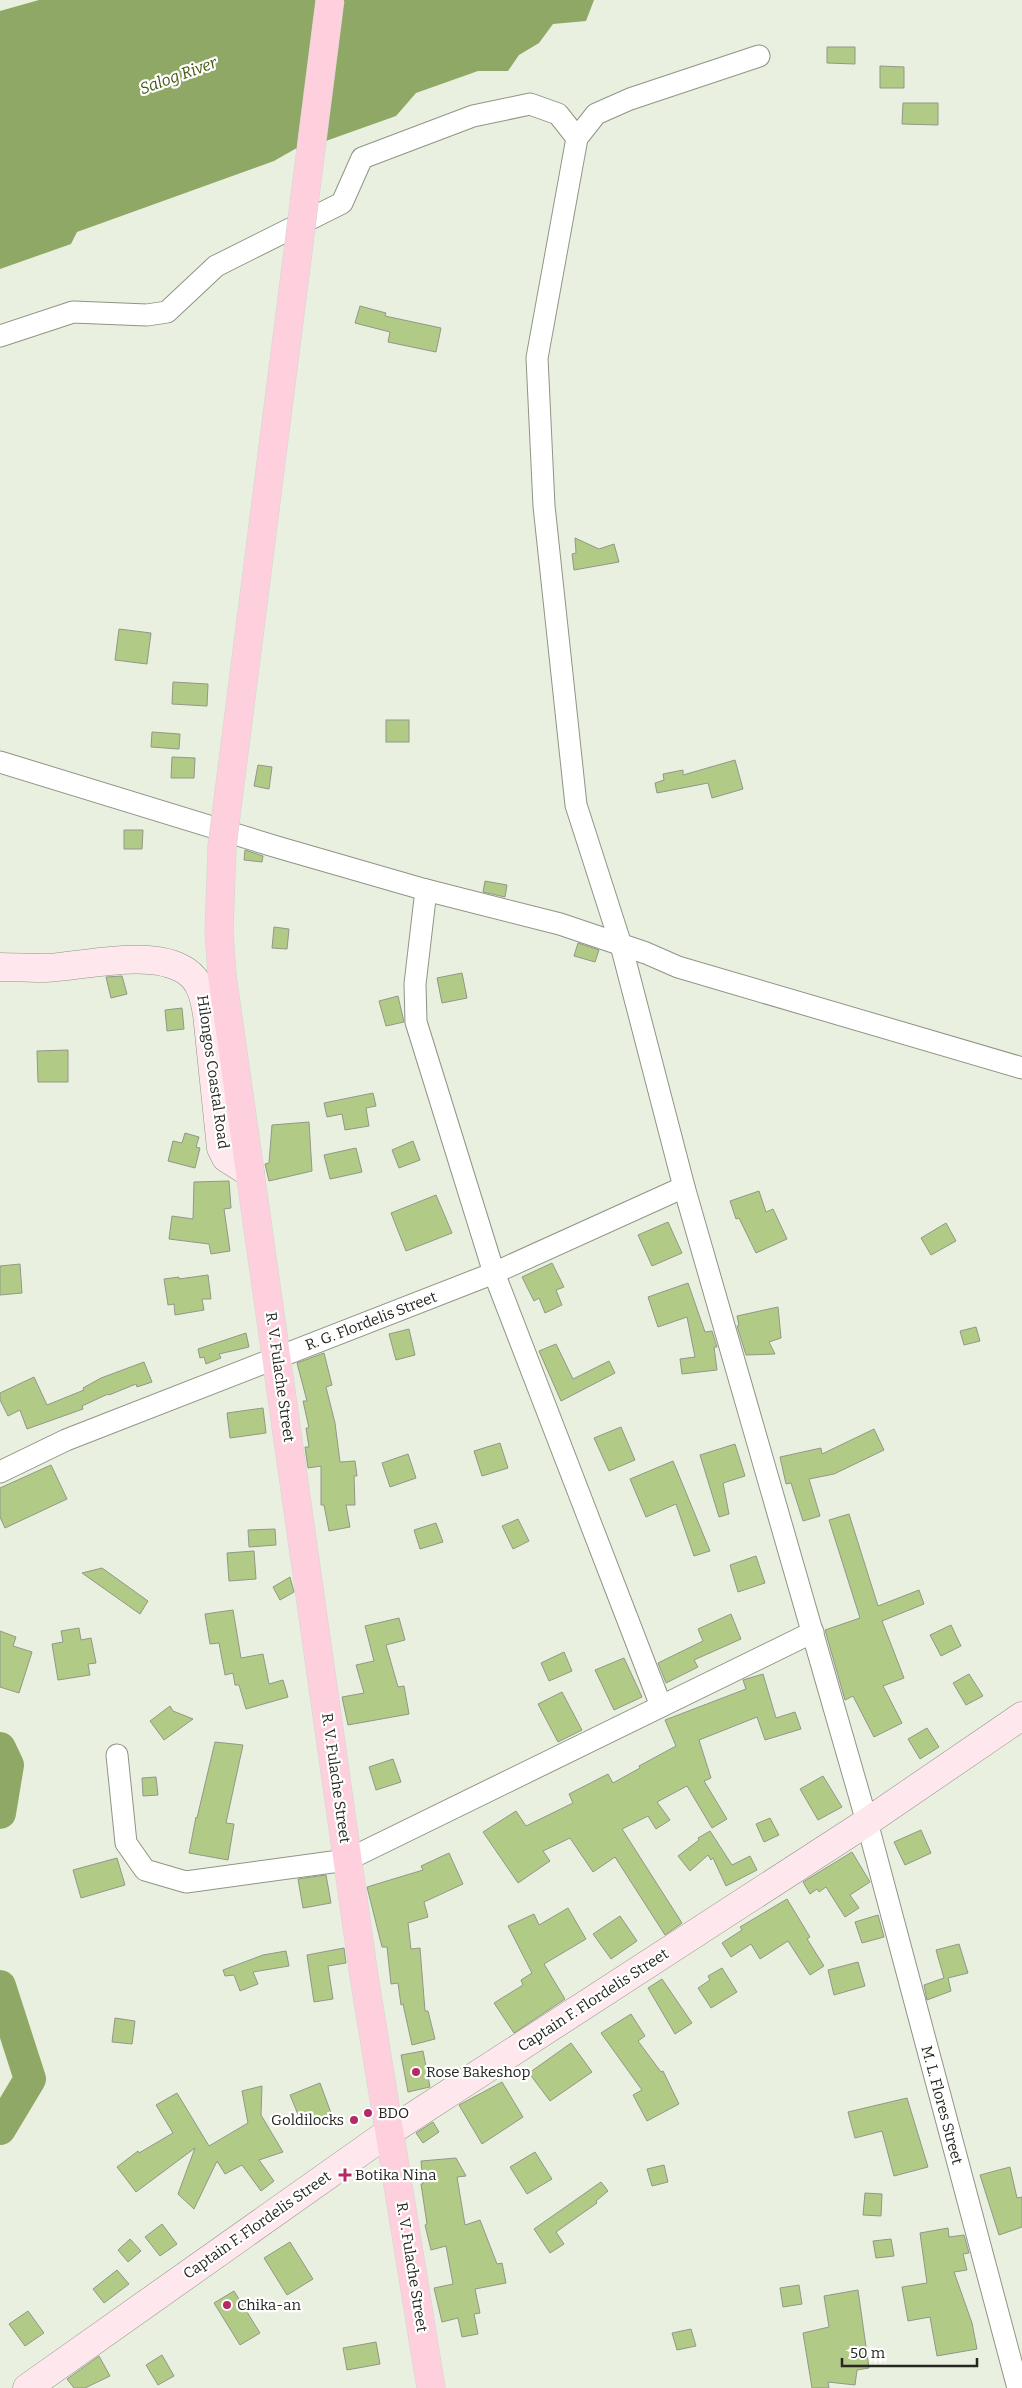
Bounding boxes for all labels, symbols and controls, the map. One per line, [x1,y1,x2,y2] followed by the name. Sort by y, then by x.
[137,52,221,98] water label: Salog River
[193,994,233,1150] street label: Hilongos Coastal Road
[303,1287,440,1354] street label: R. G. Flordelis Street
[262,1311,298,1444] street label: R. V. Fulache Street
[318,1712,354,1845] street label: R. V. Fulache Street
[514,1944,672,2055] street label: Captain F. Flordelis Street
[917,2044,967,2167] street label: M. L. Flores Street
[426,2063,530,2081] place label: Rose Bakeshop
[410,2066,422,2078] marker: Rose Bakeshop
[378,2104,409,2122] place label: BDO
[362,2107,374,2119] marker: BDO
[271,2111,344,2129] place label: Goldilocks
[348,2114,360,2126] marker: Goldilocks
[355,2166,436,2184] place label: Botika Nina
[180,2167,335,2283] street label: Captain F. Flordelis Street
[339,2169,351,2181] marker: Botika Nina
[393,2201,431,2334] street label: R. V. Fulache Street
[237,2296,301,2314] place label: Chika-an
[221,2299,233,2311] marker: Chika-an
[842,2336,977,2368] scale bar
[850,2344,886,2362] text: 50 m

